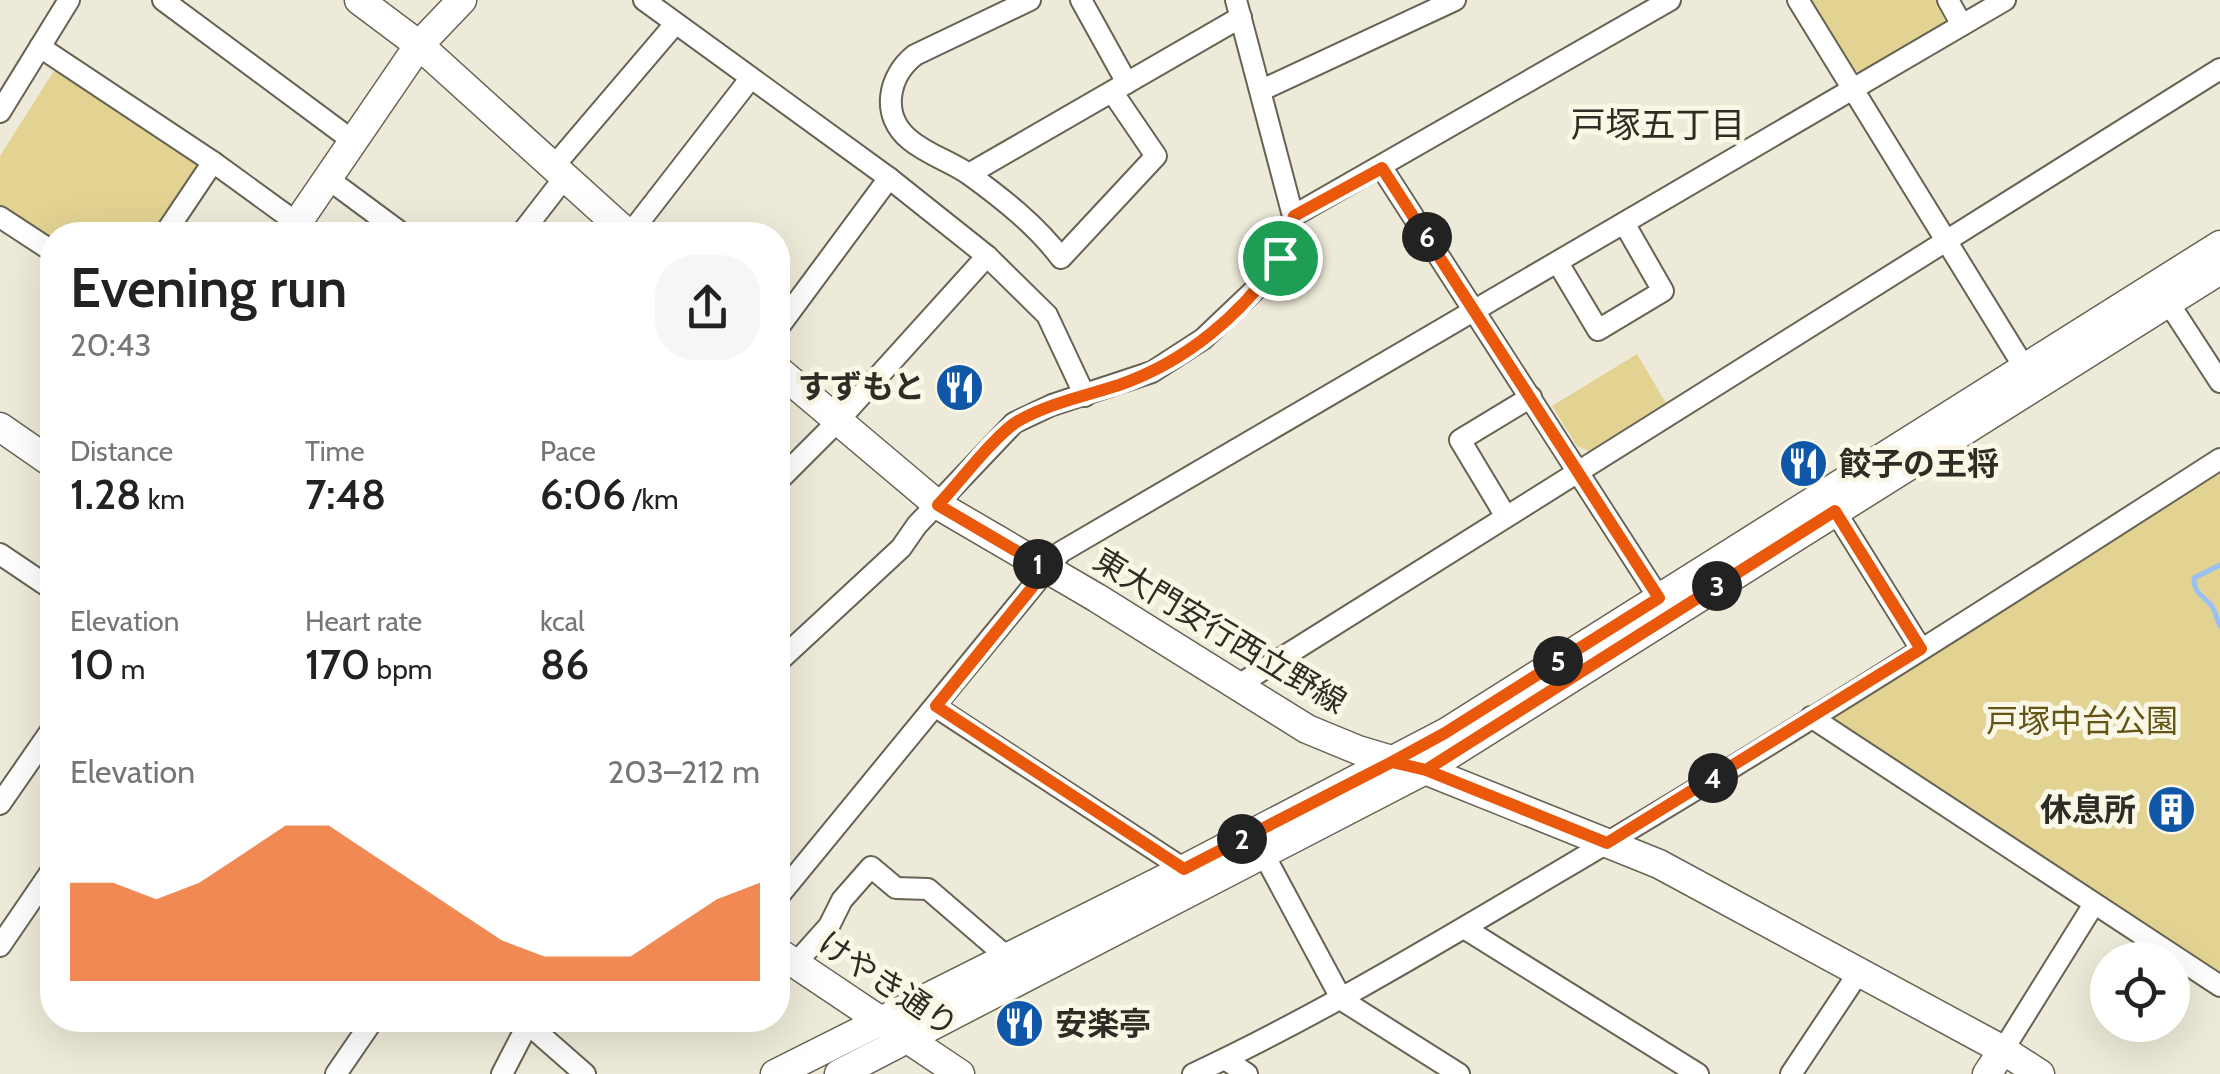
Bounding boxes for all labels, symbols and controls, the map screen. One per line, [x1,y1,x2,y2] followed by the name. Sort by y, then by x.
[1570,103,1746,146] district label: 戸塚五丁目
[1402,212,1452,262] pin: 6
[1238,216,1323,301] pin
[1419,220,1435,254] text: 6
[1253,231,1308,286] icon: arrive
[70,254,347,321] text: Evening run
[655,255,760,360] button: share
[70,325,152,364] text: 20:43
[934,361,986,413] restaurant icon: すずもと
[798,367,925,406] place label: すずもと
[70,434,173,468] text: Distance
[305,434,365,468] text: Time
[540,434,596,468] text: Pace
[1778,438,1830,490] restaurant icon: 餃子の王将
[1839,444,1999,483] place label: 餃子の王将
[70,468,141,520] text: 1.28
[305,468,386,520] text: 7:48
[540,468,626,520] text: 6:06
[141,482,185,516] text: km
[626,482,678,516] text: /km
[1013,539,1063,589] pin: 1
[1087,540,1354,721] street label: 東大門安行西立野線
[1033,547,1043,581] text: 1
[1692,561,1742,611] pin: 3
[1709,569,1725,603] text: 3
[70,604,179,638] text: Elevation
[305,604,422,638] text: Heart rate
[540,604,585,638] text: kcal
[1533,636,1583,686] pin: 5
[70,638,114,690] text: 10
[305,638,370,690] text: 170
[540,638,589,690] text: 86
[1550,644,1566,678] text: 5
[114,652,145,686] text: m
[370,652,432,686] text: bpm
[1986,701,2178,740] park label: 戸塚中台公園
[70,752,195,791] text: Elevation
[607,752,760,791] text: 203–212 m
[1688,753,1738,803] pin: 4
[1704,761,1722,795] text: 4
[2145,784,2197,836] building icon: 休息所
[2040,790,2136,829] place label: 休息所
[1217,814,1267,864] pin: 2
[1235,822,1249,856] text: 2
[811,923,966,1044] street label: けやき通り
[2090,942,2190,1042] map controls
[2090,942,2190,1042] button: locate
[994,998,1046,1050] restaurant icon: 安楽亭
[1055,1004,1151,1043] place label: 安楽亭

